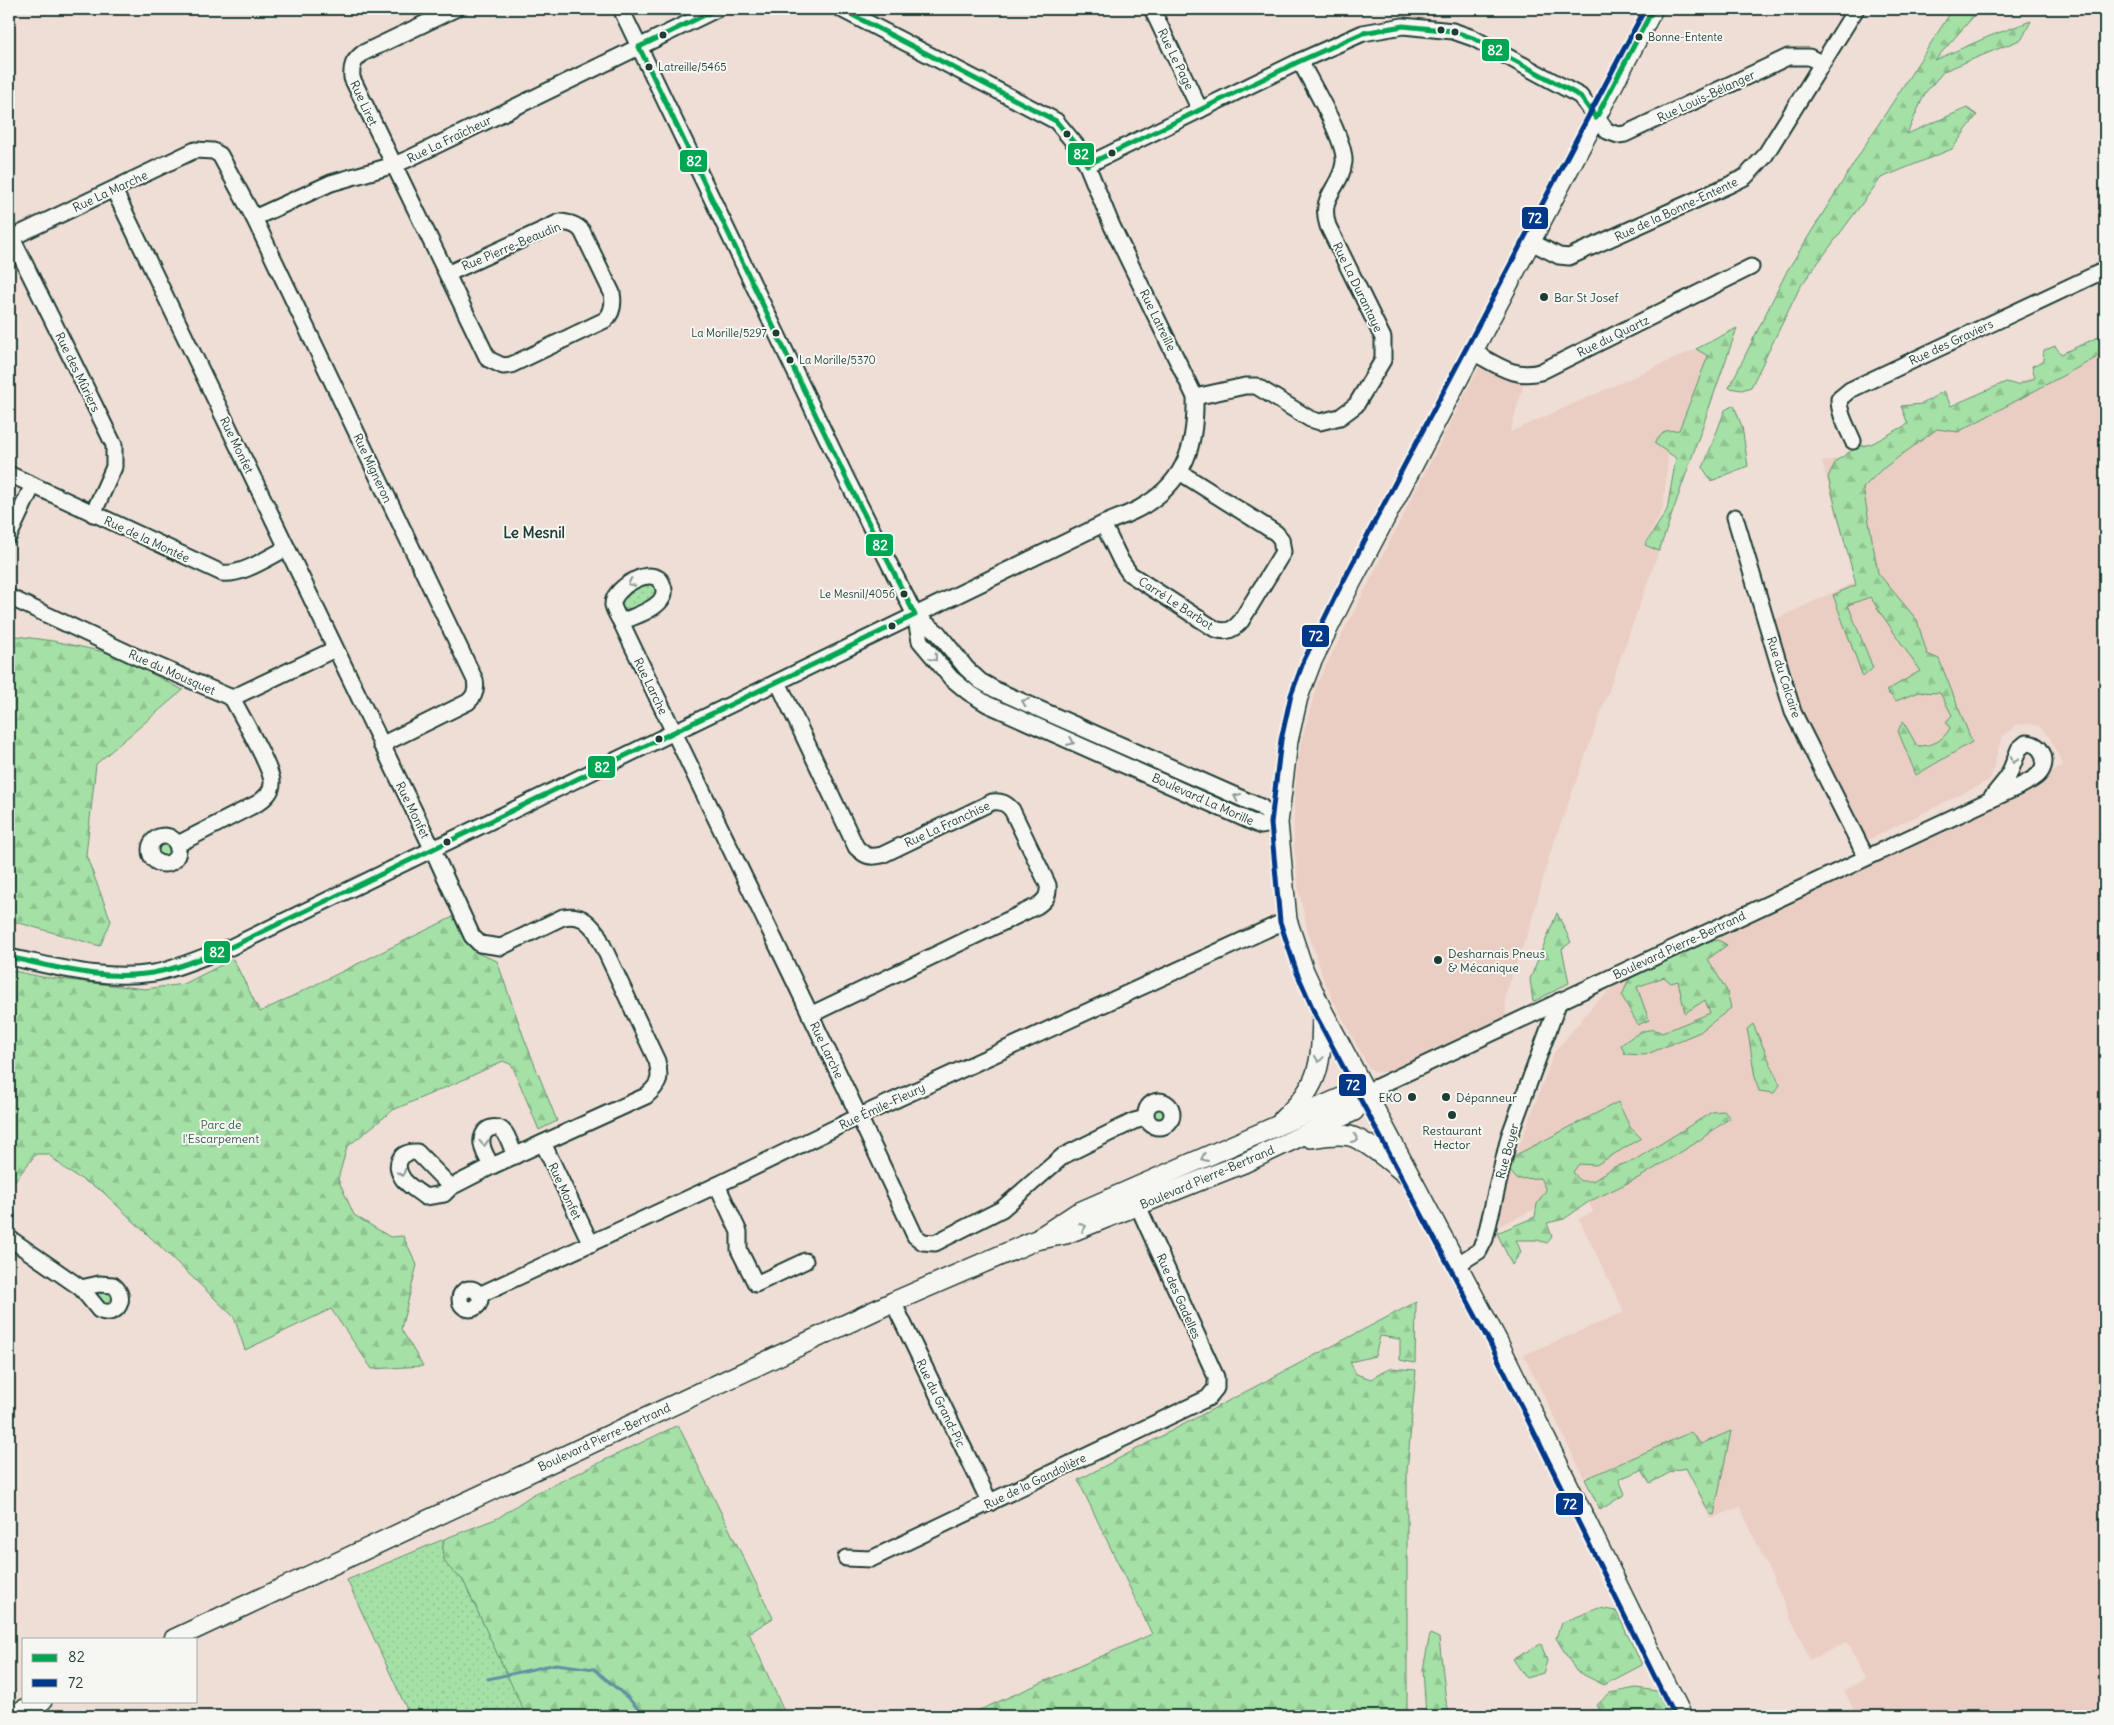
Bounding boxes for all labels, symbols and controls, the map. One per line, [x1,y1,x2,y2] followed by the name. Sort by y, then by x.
[1436,25,1446,35] unlabelled marker
[1155,26,1197,92] street label: Rue Le Page
[1450,27,1460,37] unlabelled marker
[658,30,668,40] unlabelled marker
[1648,30,1723,44] place label: Bonne-Entente
[1634,32,1644,42] marker: Bonne-Entente
[1481,38,1510,62] line badge: 82
[1487,41,1503,59] text: 82
[658,60,727,74] place label: Latreille/5465
[644,62,654,72] marker: Latreille/5465
[1655,67,1757,125] street label: Rue Louis-Bélanger
[347,78,381,128] street label: Rue Liret
[404,112,494,166] street label: Rue La Fraîcheur
[1062,129,1072,139] unlabelled marker
[1067,142,1095,166] line badge: 82
[1073,145,1089,163] text: 82
[1107,148,1117,158] unlabelled marker
[679,149,708,173] line badge: 82
[686,152,702,170] text: 82
[70,167,150,215] street label: Rue La Marche
[1612,174,1740,244] street label: Rue de la Bonne-Entente
[1521,206,1549,230] line badge: 72
[1528,209,1543,227] text: 72
[459,218,563,274] street label: Rue Pierre-Beaudin
[1330,240,1386,334] street label: Rue La Durantaye
[1137,287,1179,353] street label: Rue Latreille
[1554,290,1620,305] place label: Bar St Josef
[1538,291,1550,303] marker: Bar St Josef
[1575,312,1652,360] street label: Rue du Quartz
[1906,316,1996,368] street label: Rue des Graviers
[691,326,768,340] place label: La Morille/5297
[771,328,781,338] marker: La Morille/5297
[52,330,104,414] street label: Rue des Mûriers
[799,353,876,367] place label: La Morille/5370
[785,355,795,365] marker: La Morille/5370
[217,414,257,476] street label: Rue Monfet
[350,431,396,505] street label: Rue Migneron
[102,513,192,565] street label: Rue de la Montée
[503,523,565,542] district label: Le Mesnil
[865,533,894,557] line badge: 82
[872,536,888,554] text: 82
[1136,573,1216,633] street label: Carré Le Barbot
[627,577,636,587] one-way arrow
[819,587,895,601] place label: Le Mesnil/4056
[899,589,909,599] marker: Le Mesnil/4056
[887,621,897,631] unlabelled marker
[1301,624,1330,648] line badge: 72
[1309,627,1324,645] text: 72
[1764,634,1804,720] street label: Rue du Calcaire
[126,646,218,698] street label: Rue du Mousquet
[929,653,938,662] one-way arrow
[631,655,671,717] street label: Rue Larche
[1021,698,1030,708] one-way arrow
[654,734,664,744] unlabelled marker
[1066,735,1075,746] one-way arrow
[587,755,616,779] line badge: 82
[2010,755,2020,764] one-way arrow
[594,758,610,776] text: 82
[1150,770,1256,828] street label: Boulevard La Morille
[393,779,433,841] street label: Rue Monfet
[1233,792,1242,803] one-way arrow
[902,798,992,850] street label: Rue La Franchise
[442,837,452,847] unlabelled marker
[1610,908,1748,982] street label: Boulevard Pierre-Bertrand
[203,940,231,964] line badge: 82
[209,943,225,961] text: 82
[1448,946,1545,975] place label: Desharnais Pneus & Mécanique
[1432,954,1444,966] marker: Desharnais Pneus & Mécanique
[807,1019,847,1081] street label: Rue Larche
[1315,1054,1325,1063] one-way arrow
[1338,1073,1367,1097] line badge: 72
[1346,1076,1361,1094] text: 72
[837,1080,927,1132] street label: Rue Émile-Fleury
[1379,1090,1402,1105] place label: EKO
[1456,1090,1517,1105] place label: Dépanneur
[1406,1091,1418,1103] marker: EKO
[1440,1091,1452,1103] marker: Dépanneur
[1446,1109,1458,1121] marker: Restaurant Hector
[183,1117,259,1146] park label: Parc de l'Escarpement
[1492,1122,1522,1180] street label: Rue Boyer
[1422,1123,1482,1152] place label: Restaurant Hector
[1350,1133,1359,1144] one-way arrow
[478,1139,489,1147] one-way arrow
[1138,1142,1276,1212] street label: Boulevard Pierre-Bertrand
[1200,1152,1209,1163] one-way arrow
[545,1160,585,1222] street label: Rue Monfet
[396,1168,406,1177] one-way arrow
[1078,1223,1087,1234] one-way arrow
[1153,1251,1205,1341] street label: Rue des Gadelles
[913,1357,969,1449] street label: Rue du Grand-Pic
[535,1400,673,1474] street label: Boulevard Pierre-Bertrand
[982,1450,1088,1512] street label: Rue de la Gandolière
[1555,1492,1584,1516] line badge: 72
[1563,1495,1578,1513] text: 72
[22,1638,198,1702] legend
[68,1647,85,1666] text: 82
[68,1673,84,1692] text: 72

